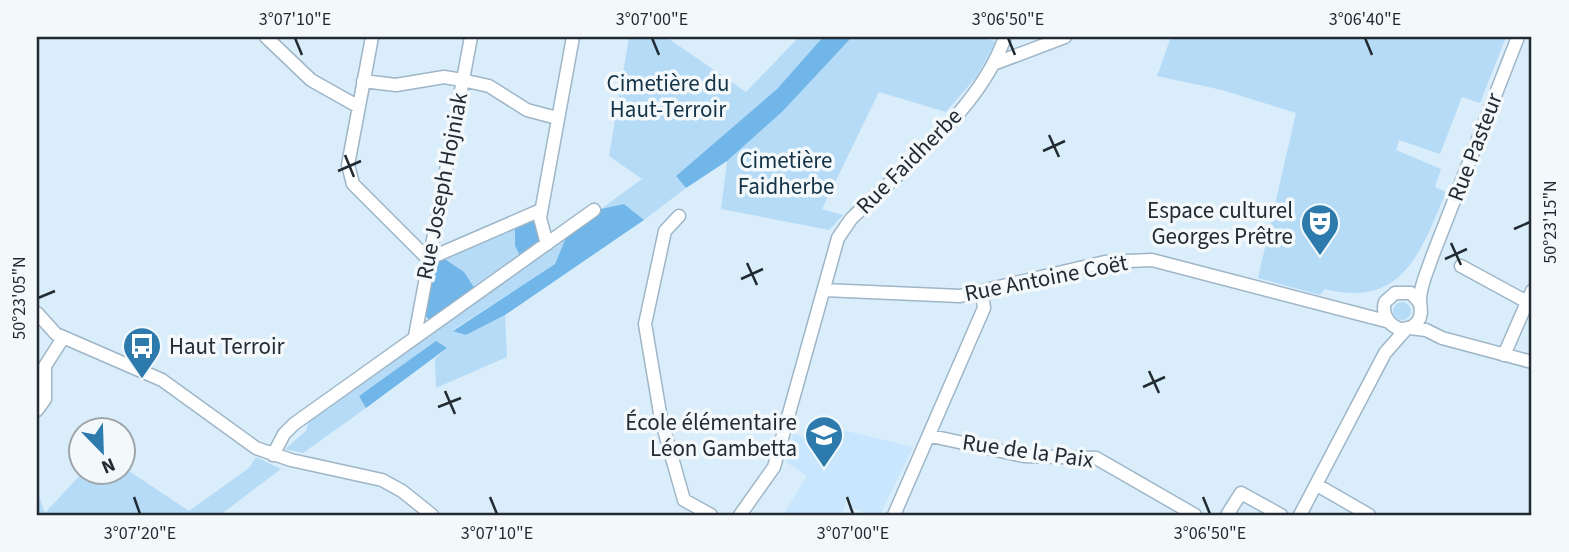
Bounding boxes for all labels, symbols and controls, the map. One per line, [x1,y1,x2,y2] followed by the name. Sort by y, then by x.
[259,7,331,32] text: 3°07'10"E
[616,7,688,32] text: 3°07'00"E
[972,7,1044,32] text: 3°06'50"E
[1329,7,1401,32] text: 3°06'40"E
[607,67,729,126] park label: Cimetière du Haut-Terroir
[1439,87,1511,206] street label: Rue Pasteur
[408,89,476,283] street label: Rue Joseph Hojniak
[848,100,970,222] street label: Rue Faidherbe
[738,144,834,203] park label: Cimetière Faidherbe
[1538,180,1563,264] text: 50°23'15"N
[1147,194,1293,253] place label: Espace culturel Georges Prêtre
[1299,202,1341,257] theatre icon: Espace culturel Georges Prêtre
[962,246,1131,310] street label: Rue Antoine Coët
[7,256,32,340] text: 50°23'05"N
[121,325,163,380] bus stop icon: Haut Terroir
[169,330,286,363] place label: Haut Terroir
[625,406,797,465] place label: École élémentaire Léon Gambetta
[803,414,845,469] school or university icon: École élémentaire Léon Gambetta
[66,416,136,486] north arrow
[960,425,1096,477] street label: Rue de la Paix
[97,450,119,480] text: N
[104,521,176,546] text: 3°07'20"E
[461,521,533,546] text: 3°07'10"E
[817,521,889,546] text: 3°07'00"E
[1174,521,1246,546] text: 3°06'50"E

